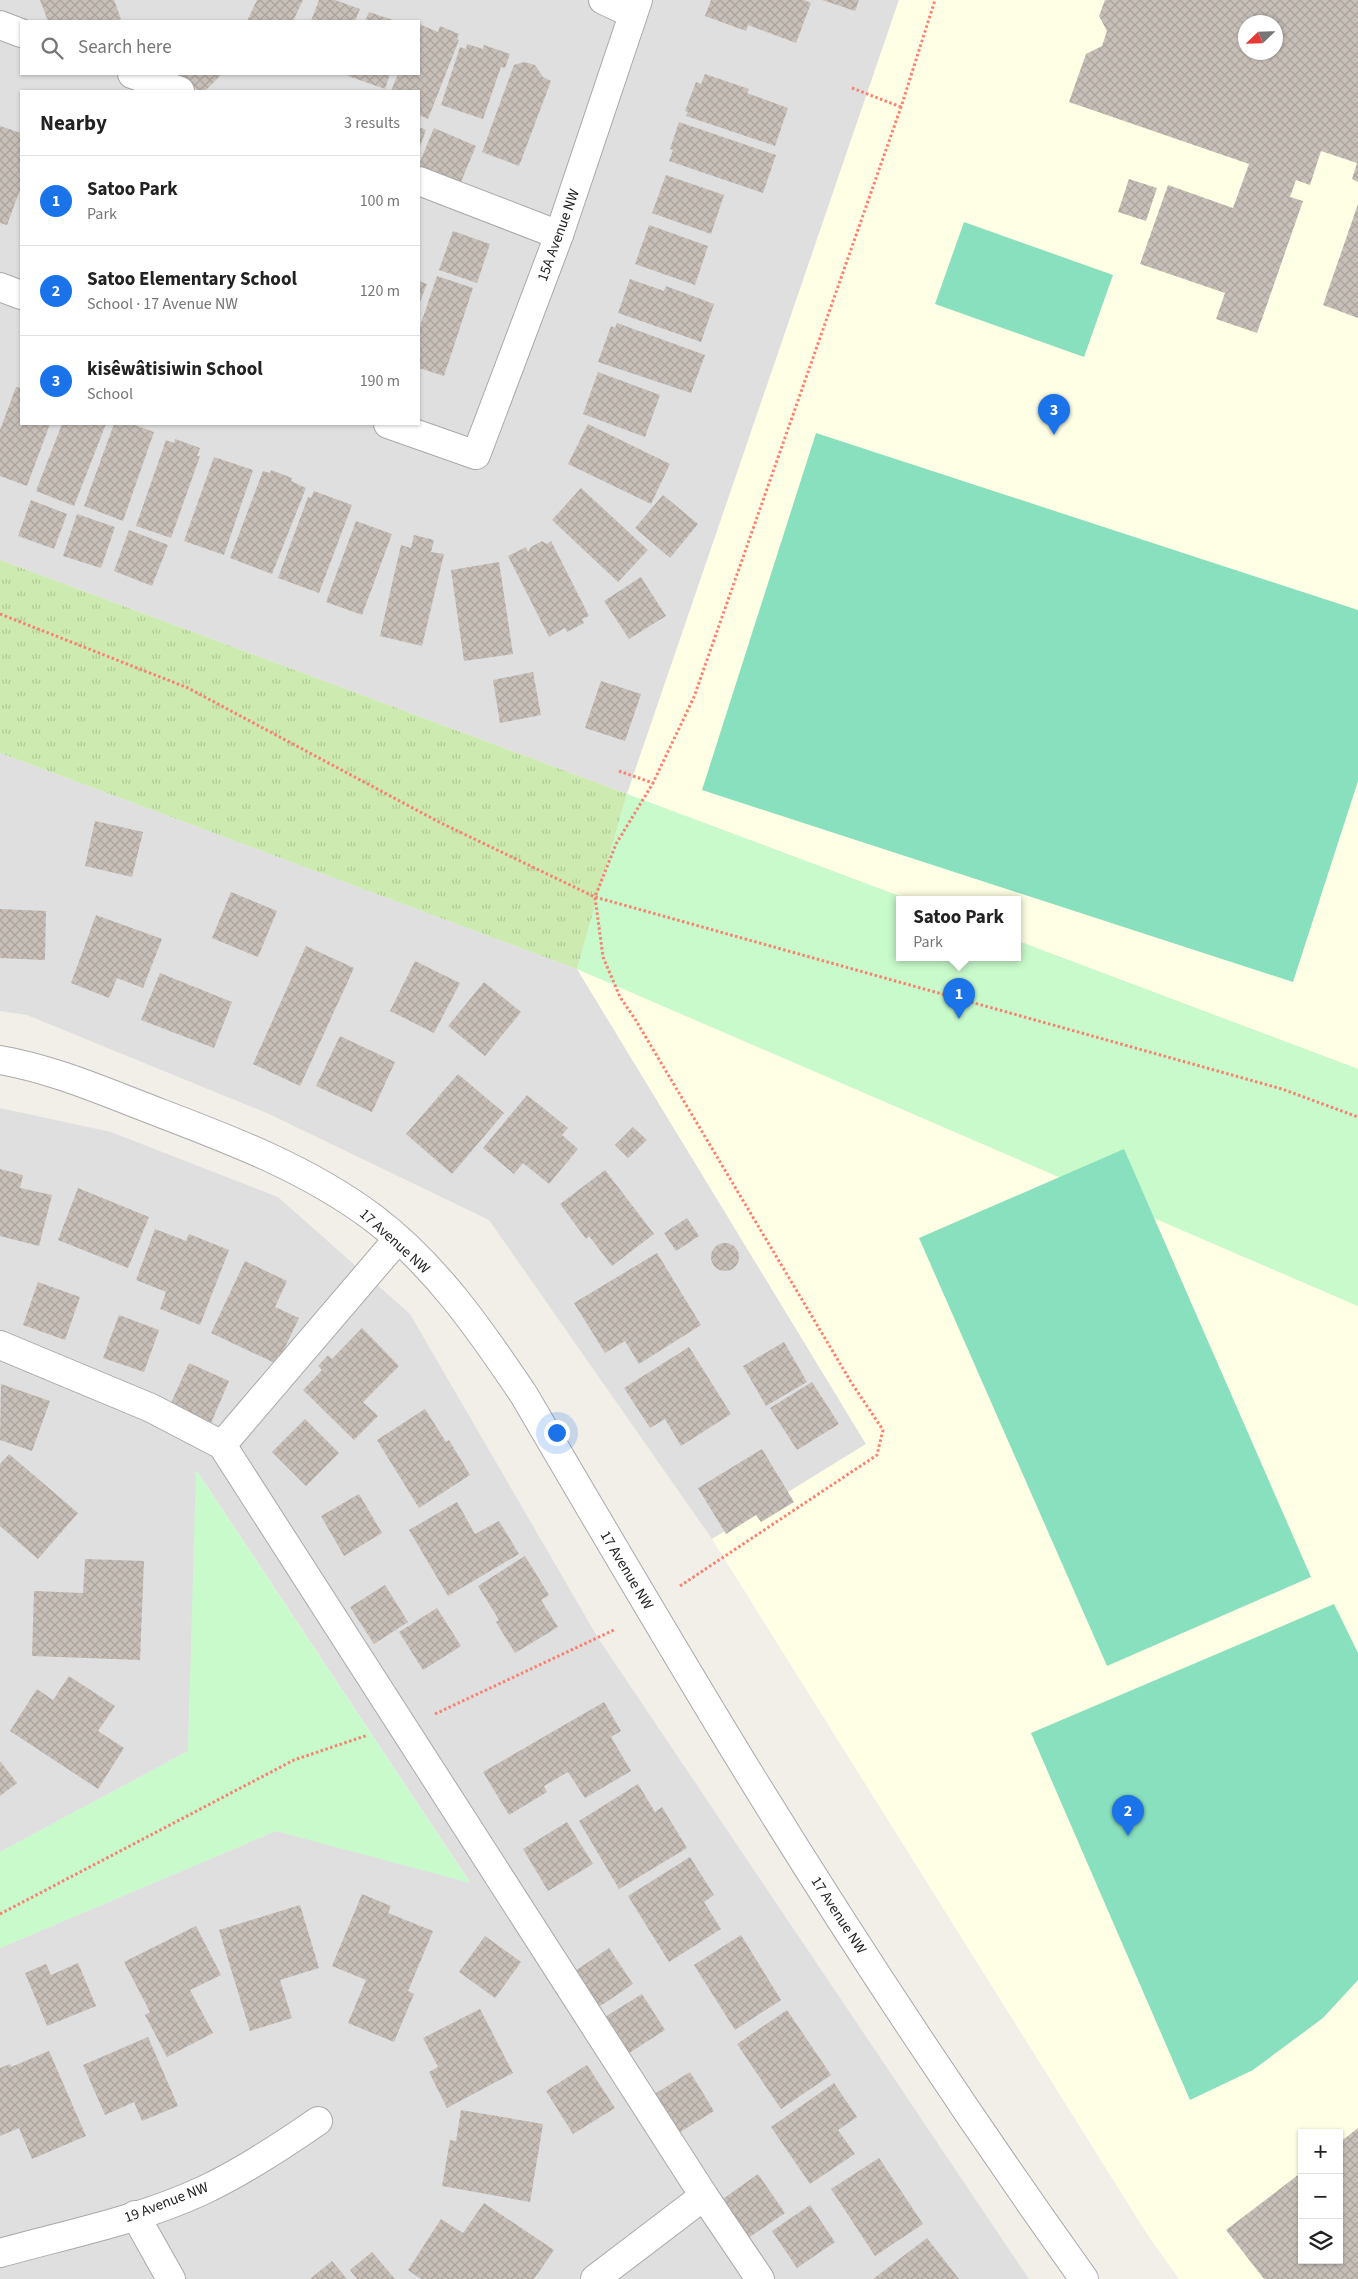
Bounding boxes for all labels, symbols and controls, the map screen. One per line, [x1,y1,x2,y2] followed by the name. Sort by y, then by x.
[1238,15,1283,60] north arrow
[20,20,420,75] search box
[38,34,66,62] icon: search
[78,34,172,61] text: Search here
[40,108,107,138] text: Nearby
[344,112,400,134] text: 3 results
[87,176,178,203] text: Satoo Park
[532,186,585,284] street label: 15A Avenue NW
[52,190,60,212] text: 1
[360,190,400,212] text: 100 m
[87,203,117,225] text: Park
[87,266,297,293] text: Satoo Elementary School
[52,280,60,302] text: 2
[360,280,400,302] text: 120 m
[87,293,238,315] text: School · 17 Avenue NW
[87,356,263,383] text: kisêwâtisiwin School
[52,370,60,392] text: 3
[360,370,400,392] text: 190 m
[87,383,133,405] text: School
[1038,394,1070,435] pin: 3
[896,896,1021,961] popup
[913,904,1004,931] text: Satoo Park
[913,931,943,953] text: Park
[943,978,975,1019] pin: 1
[355,1204,435,1279] street label: 17 Avenue NW
[544,1420,570,1446] your location
[595,1527,659,1614] street label: 17 Avenue NW
[1112,1795,1144,1836] pin: 2
[806,1872,872,1958] street label: 17 Avenue NW
[1298,2129,1343,2264] map controls
[1298,2129,1343,2174] button: +
[1298,2174,1343,2219] button: −
[121,2177,212,2228] street label: 19 Avenue NW
[1298,2219,1343,2264] button: layers

